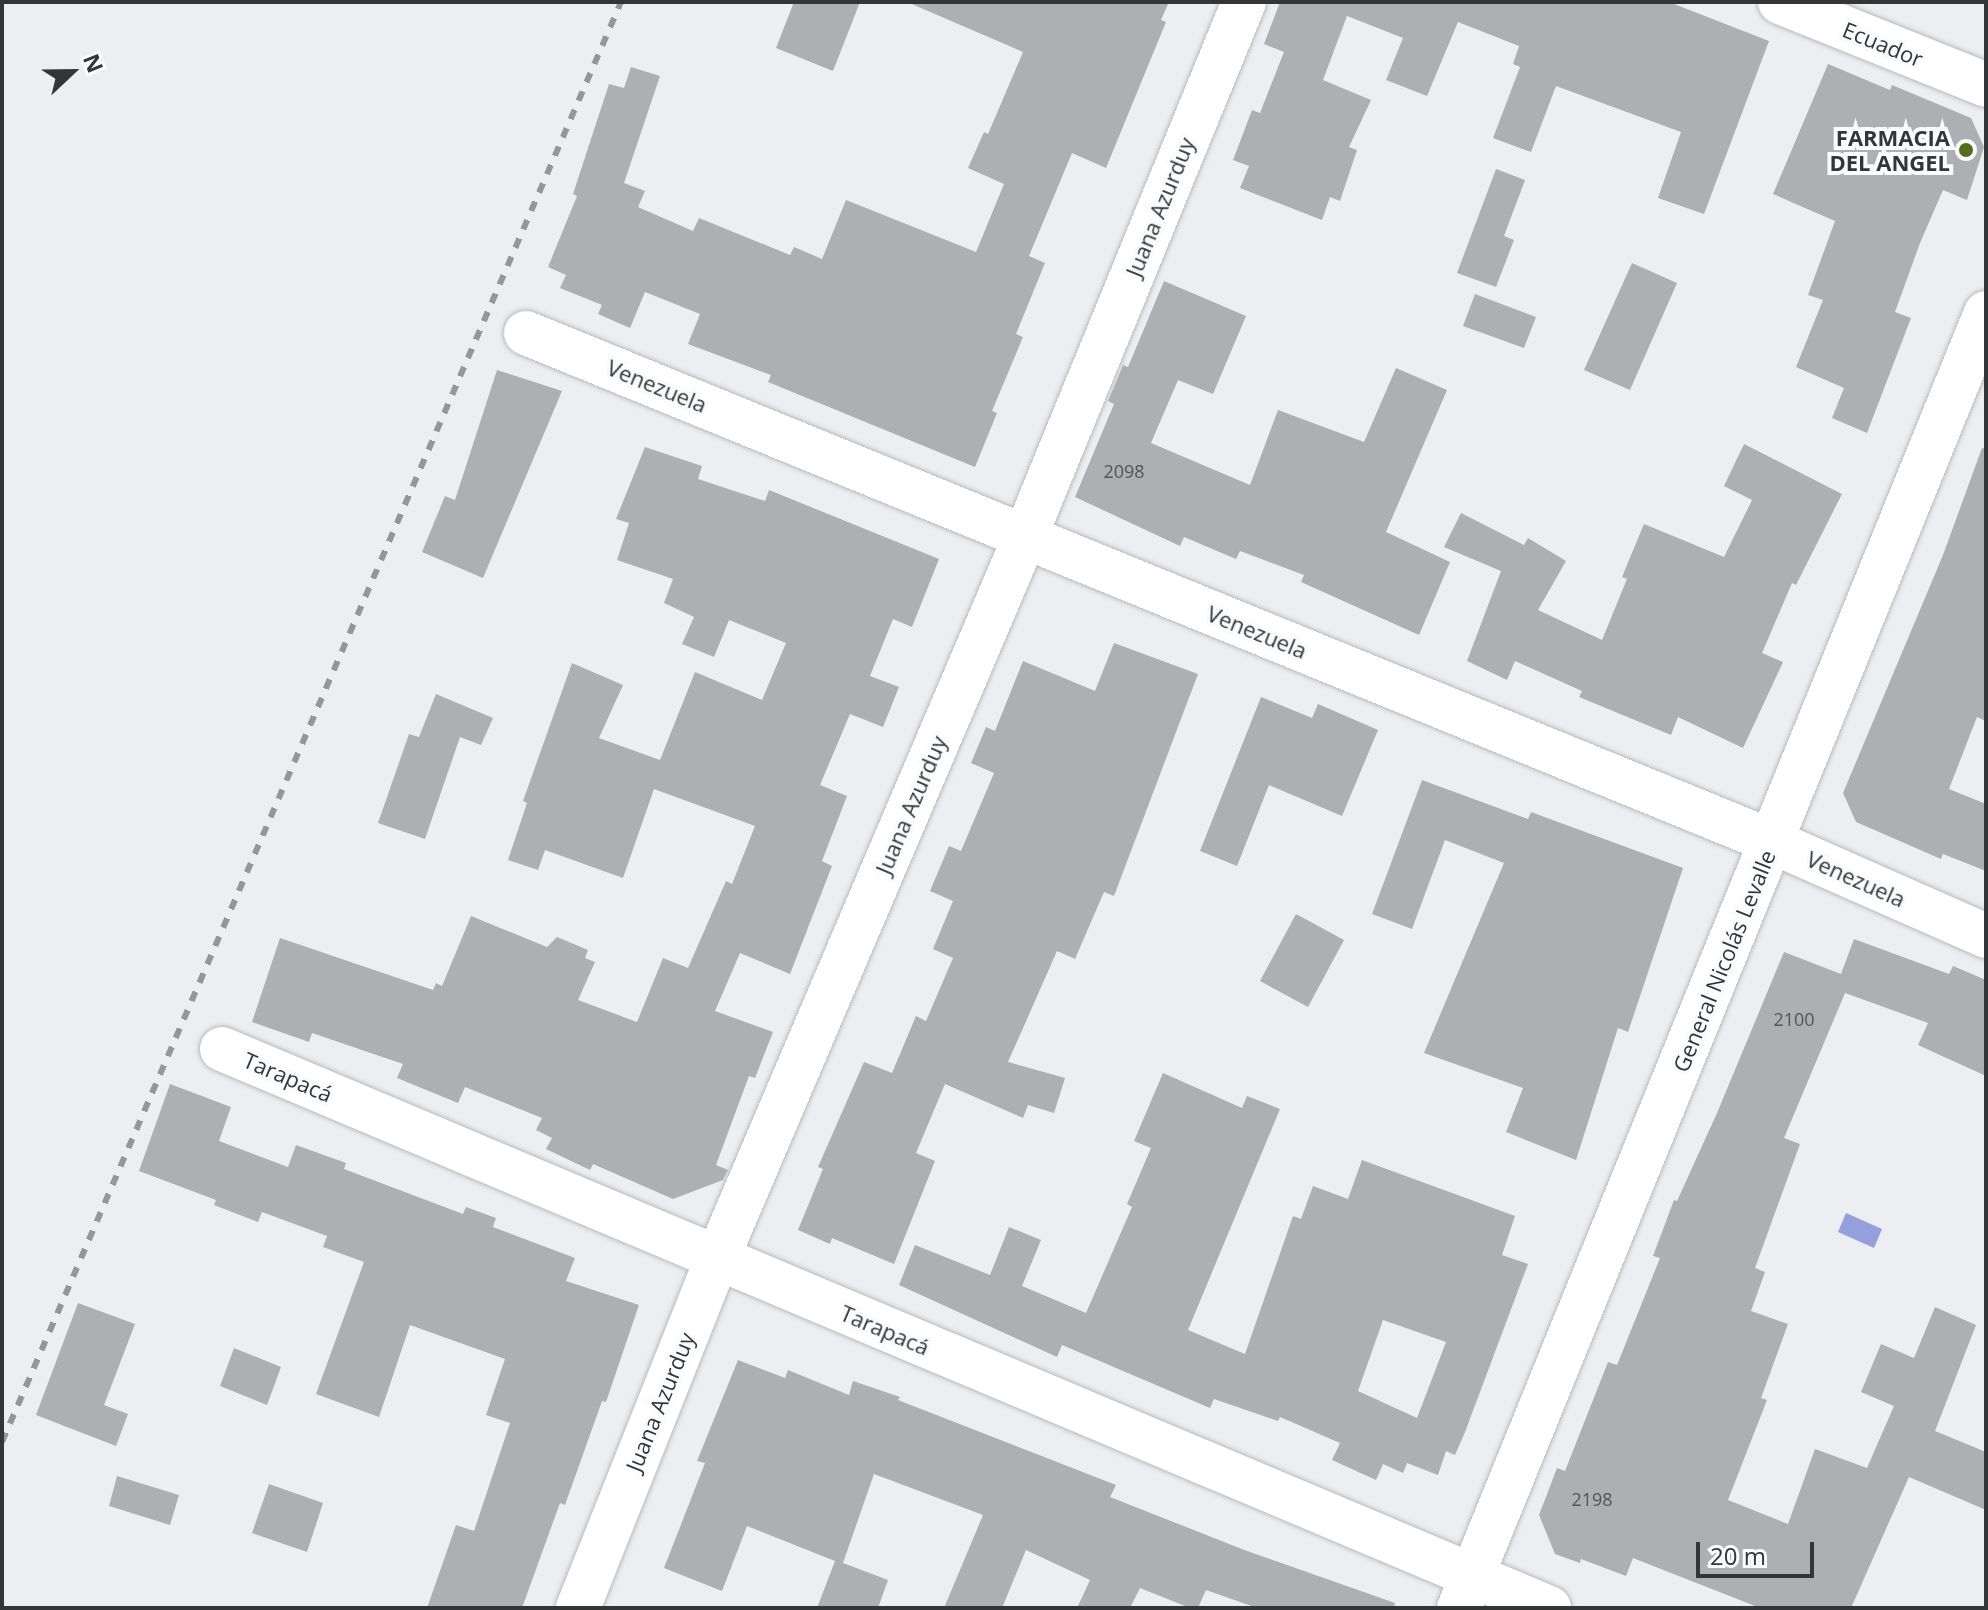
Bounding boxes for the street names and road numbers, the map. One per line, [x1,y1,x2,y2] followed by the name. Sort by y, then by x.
[1839,16,1927,72] street label: Ecuador
[1120,134,1200,280] street label: Juana Azurduy
[603,354,711,418] street label: Venezuela
[1203,600,1311,664] street label: Venezuela
[870,732,952,878] street label: Juana Azurduy
[1667,846,1781,1076] street label: General Nicolás Levalle
[1803,846,1909,912] street label: Venezuela
[240,1046,336,1108] street label: Tarapacá
[837,1299,933,1361] street label: Tarapacá
[620,1329,700,1475] street label: Juana Azurduy

